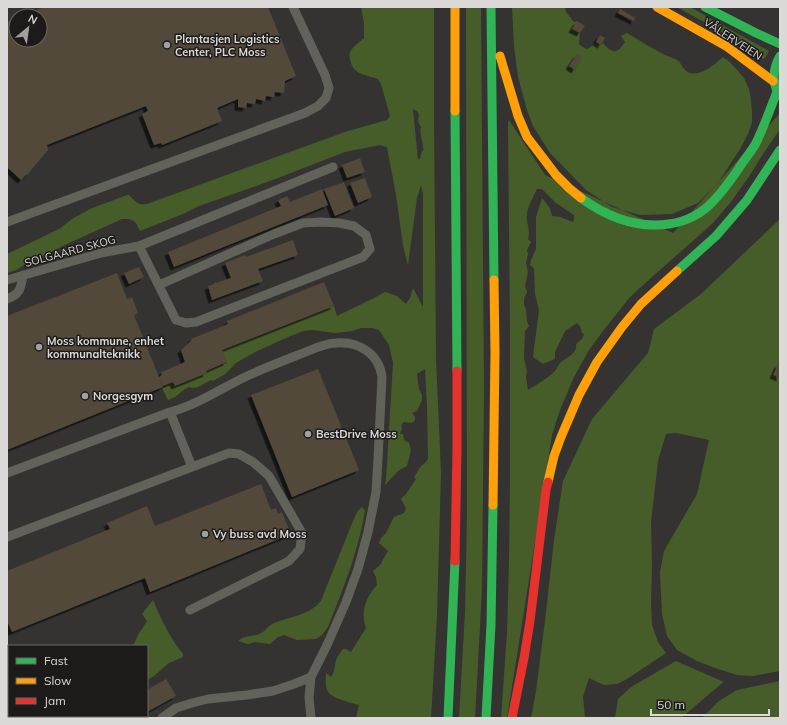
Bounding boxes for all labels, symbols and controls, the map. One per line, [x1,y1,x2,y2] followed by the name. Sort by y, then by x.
[8,8,48,48] north arrow
[26,11,40,27] text: N
[701,14,765,63] street label: VÅLERVEIEN
[175,32,280,59] place label: Plantasjen Logistics Center, PLC Moss
[162,40,172,50] marker: Plantasjen Logistics Center, PLC Moss
[23,232,117,270] street label: SOLGAARD SKOG
[47,334,164,361] place label: Moss kommune, enhet kommunalteknikk
[34,342,44,352] marker: Moss kommune, enhet kommunalteknikk
[93,389,153,403] place label: Norgesgym
[80,391,90,401] marker: Norgesgym
[316,427,397,441] place label: BestDrive Moss
[303,429,313,439] marker: BestDrive Moss
[212,527,307,541] place label: Vy buss avd Moss
[200,529,210,539] marker: Vy buss avd Moss
[8,645,148,717] legend
[44,653,68,668] text: Fast
[44,673,72,688] text: Slow
[651,691,769,717] scale bar
[44,693,66,708] text: Jam
[657,697,685,712] text: 50 m

